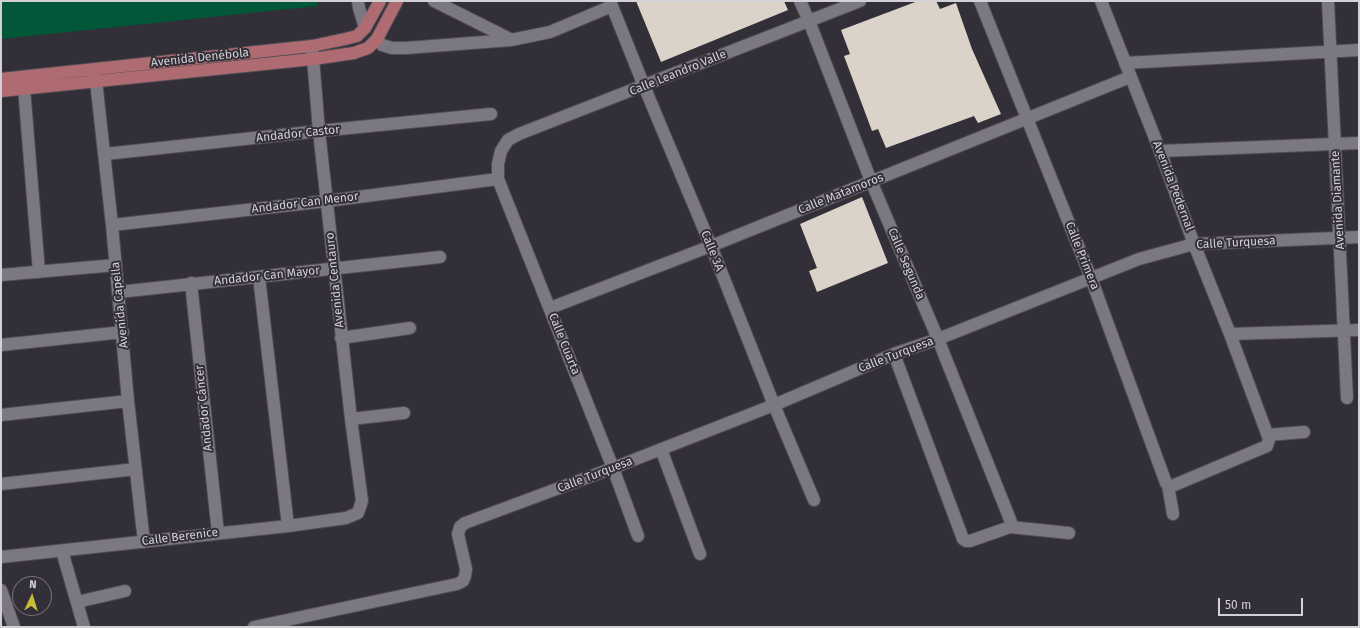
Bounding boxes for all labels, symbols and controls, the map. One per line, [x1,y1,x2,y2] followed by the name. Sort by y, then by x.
[150,46,250,70] street label: Avenida Denébola
[628,47,728,99] street label: Calle Leandro Valle
[255,122,341,146] street label: Andador Castor
[1149,139,1197,233] street label: Avenida Pedernal
[1328,150,1348,250] street label: Avenida Diamante
[796,170,886,218] street label: Calle Matamoros
[251,189,359,217] street label: Andador Can Menor
[1062,220,1102,292] street label: Calle Primera
[884,226,928,302] street label: Calle Segunda
[697,229,727,273] street label: Calle 3A
[323,232,347,328] street label: Avenida Centauro
[1196,234,1276,252] street label: Calle Turquesa
[108,261,132,349] street label: Avenida Capella
[213,263,321,289] street label: Andador Can Mayor
[545,311,583,377] street label: Calle Cuarta
[856,334,936,376] street label: Calle Turquesa
[192,364,216,452] street label: Andador Cáncer
[555,454,635,496] street label: Calle Turquesa
[141,525,219,549] street label: Calle Berenice
[12,576,52,616] north arrow
[29,578,37,591] text: N
[1220,590,1305,616] scale bar
[1225,598,1251,612] text: 50 m

